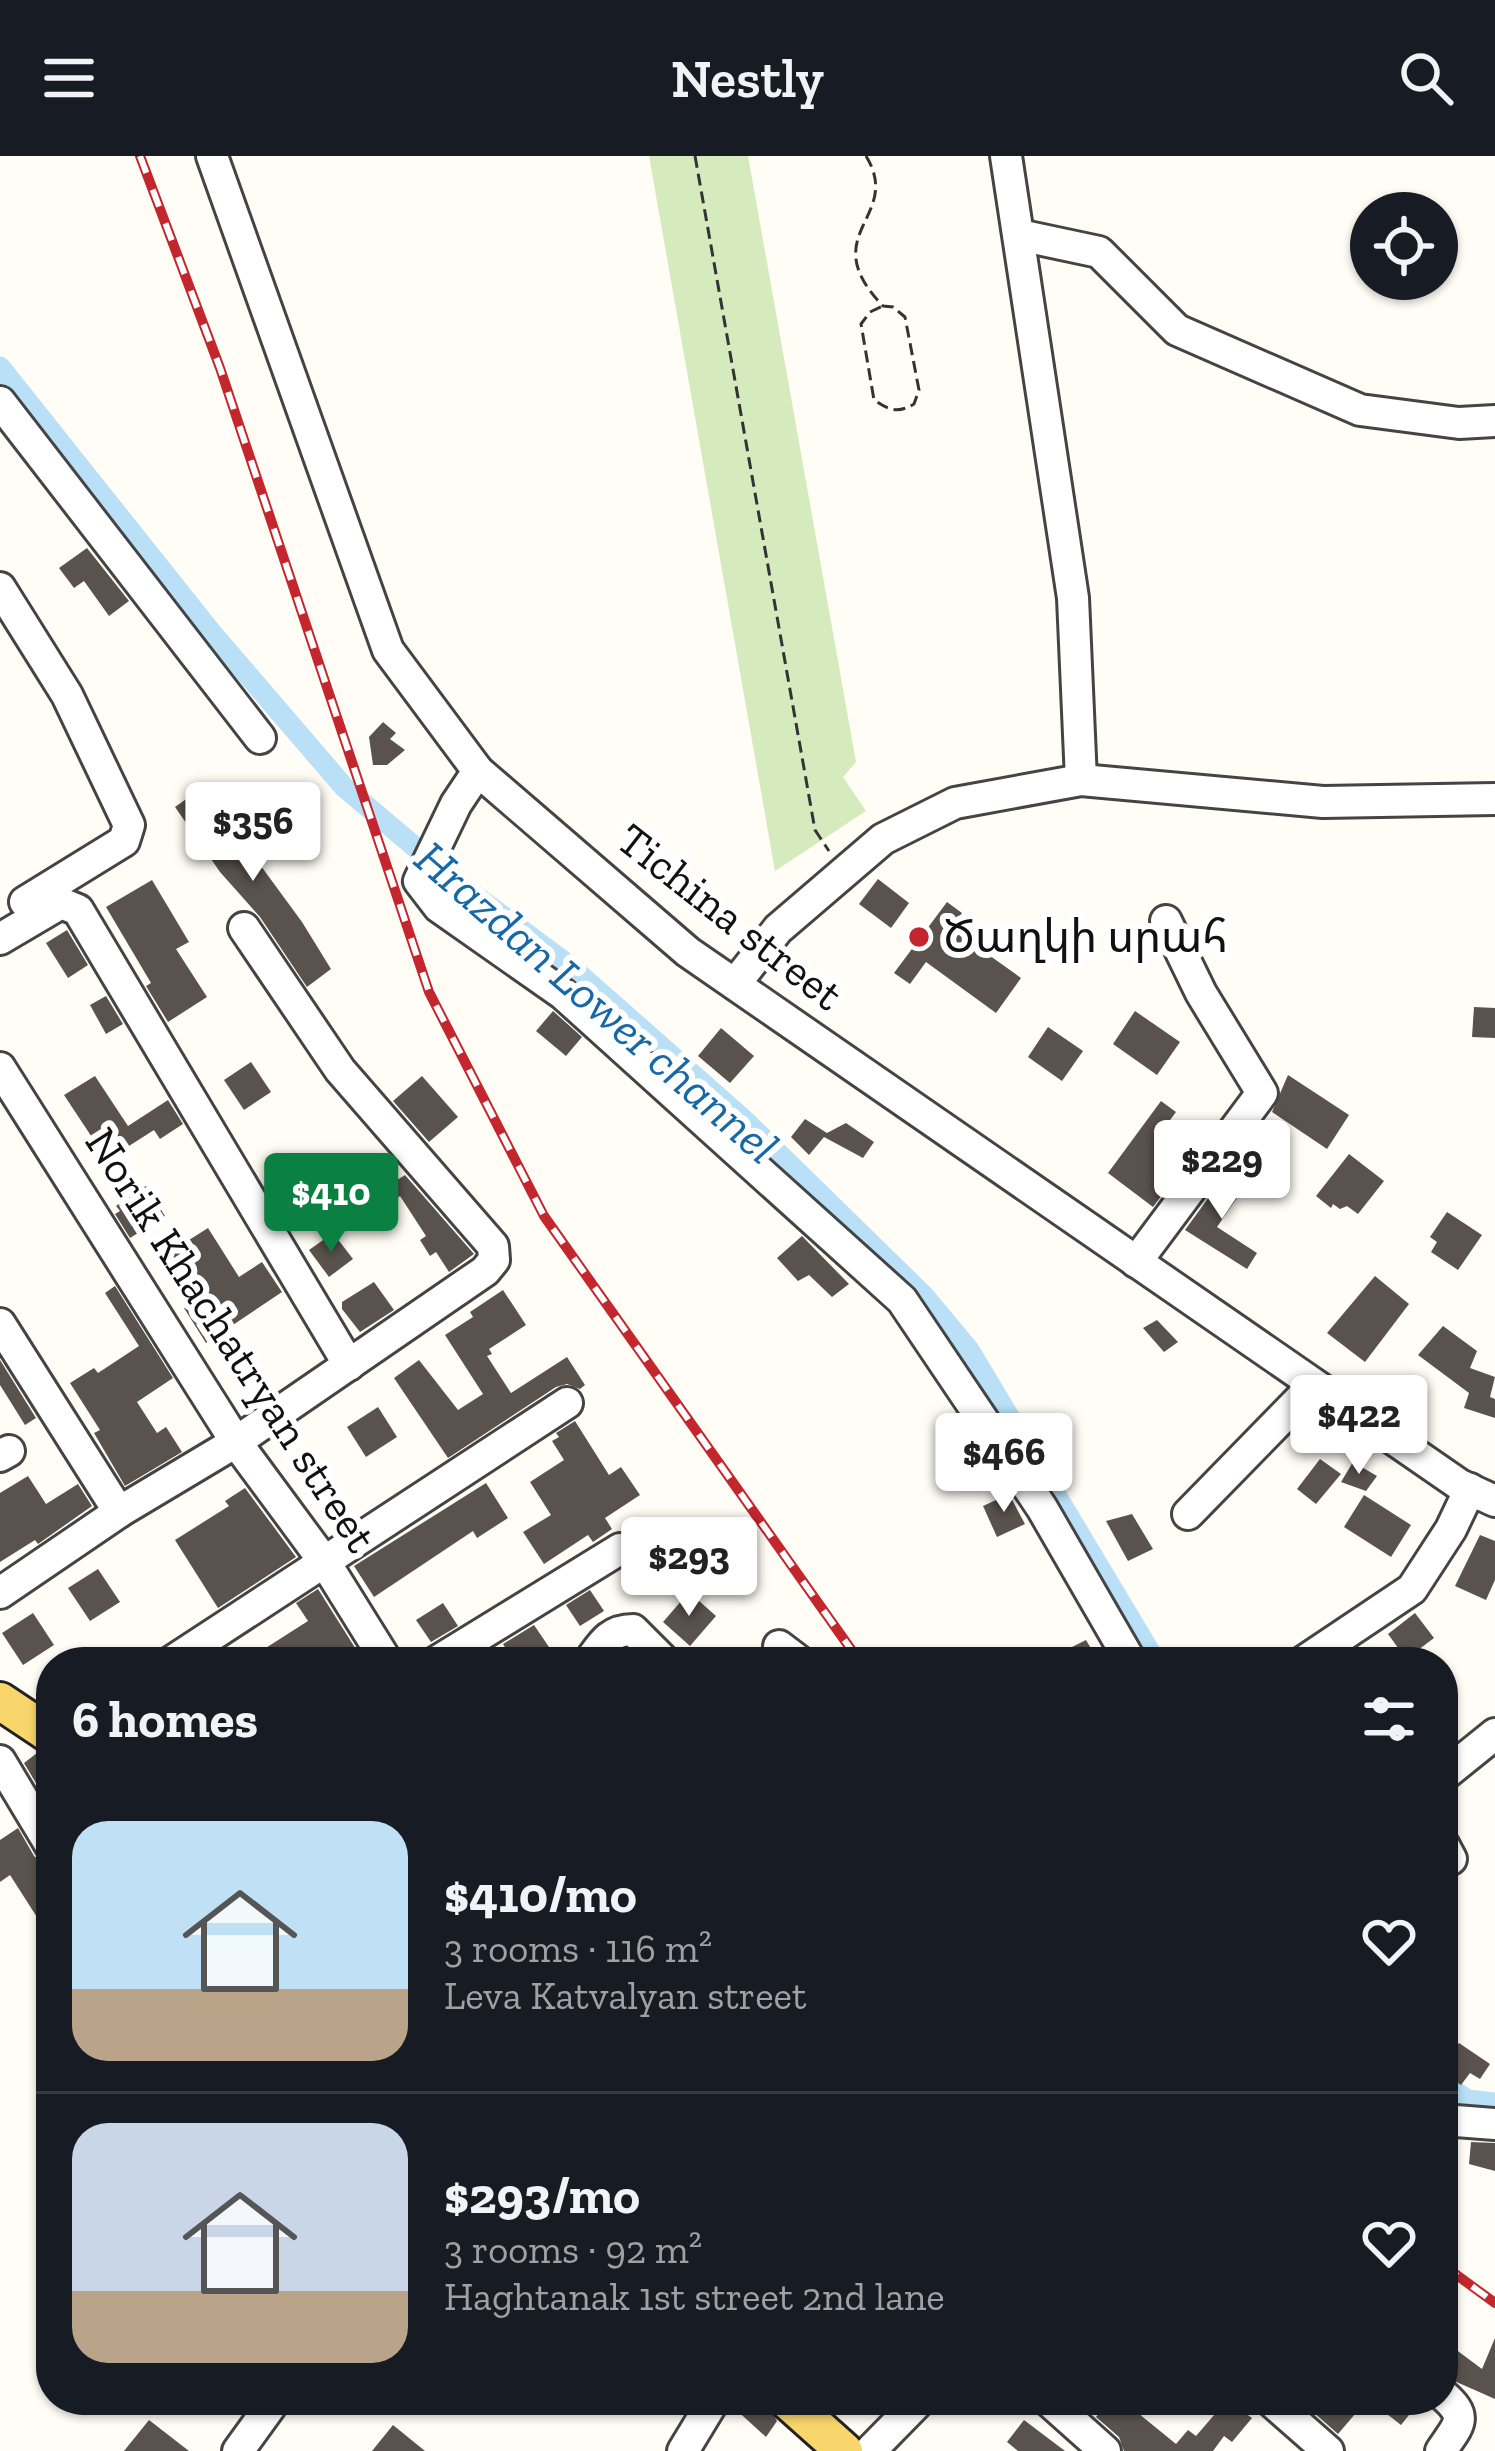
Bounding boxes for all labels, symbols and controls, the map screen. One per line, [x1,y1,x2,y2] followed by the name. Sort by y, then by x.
[36,45,102,111] icon: menu
[1393,45,1459,111] icon: search
[671,46,824,111] text: Nestly
[1350,192,1458,300] map controls
[1350,192,1458,300] button: locate
[182,782,324,884] pin: $356
[212,797,294,844] text: $356
[607,812,854,1022] street label: Tichina street
[404,829,790,1175] water label: Hrazdan Lower channel
[943,910,1228,964] place label: Ծաղկի սրահ
[906,924,932,950] marker: Ծաղկի սրահ
[74,1118,388,1562] street label: Norik Khachatryan street
[1151,1120,1293,1222] pin: $229
[1181,1135,1263,1182] text: $229
[260,1153,402,1255] pin: $410
[291,1168,371,1215] text: $410
[1288,1375,1430,1477] pin: $422
[1317,1390,1401,1437] text: $422
[933,1413,1075,1515] pin: $466
[962,1428,1046,1475] text: $466
[618,1517,760,1619] pin: $293
[648,1532,730,1579] text: $293
[1356,1686,1422,1752] icon: filters
[72,1689,258,1750] text: 6 homes
[444,1864,637,1925] text: $410/mo
[168,1869,312,2013] icon: home
[1356,1908,1422,1974] icon: heart
[444,1925,712,1972] text: 3 rooms · 116 m²
[444,1972,806,2019] text: Leva Katvalyan street
[444,2165,640,2226] text: $293/mo
[168,2171,312,2315] icon: home
[1356,2210,1422,2276] icon: heart
[444,2226,702,2273] text: 3 rooms · 92 m²
[444,2273,945,2320] text: Haghtanak 1st street 2nd lane

